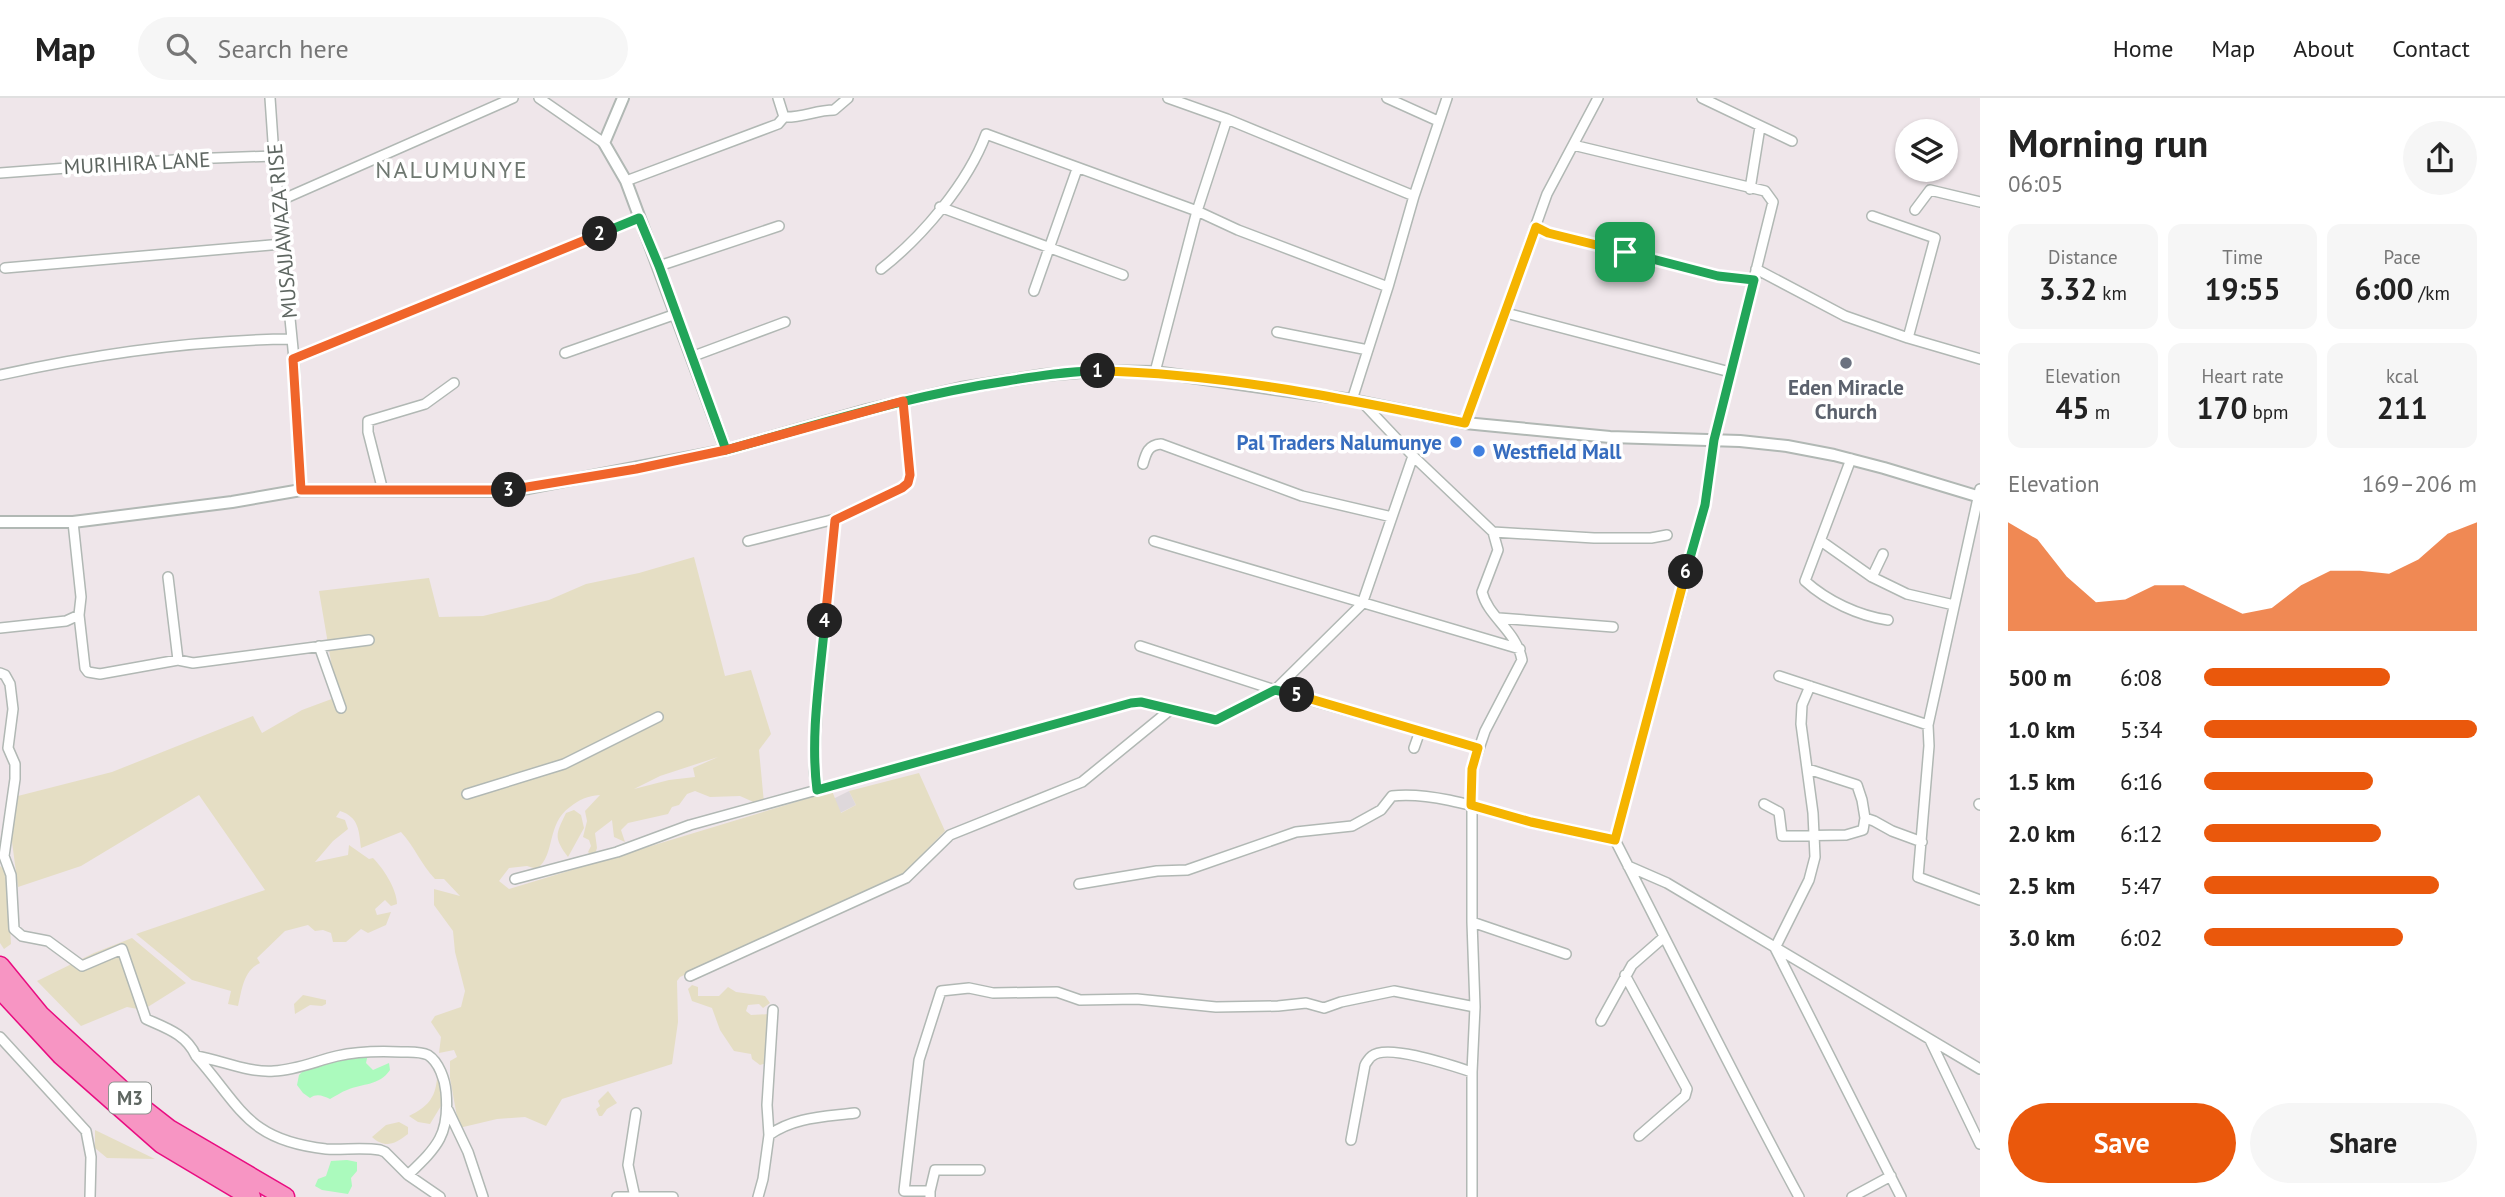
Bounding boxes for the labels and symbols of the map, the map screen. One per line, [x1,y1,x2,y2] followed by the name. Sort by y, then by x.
[261,142,303,320] street label: MUSAJJAWAZA RISE
[63,146,211,180] street label: MURIHIRA LANE
[375,154,529,185] district label: NALUMUNYE
[582,216,618,252] pin: 2
[1595,222,1655,282] pin
[1080,354,1116,388] pin: 1
[1838,355,1854,371] marker: Eden Miracle Church
[1788,374,1904,425] place label: Eden Miracle Church
[1237,429,1442,456] place label: Pal Traders Nalumunye
[1448,434,1464,450] marker: Pal Traders Nalumunye
[1493,438,1622,465] place label: Westfield Mall
[1471,443,1487,459] marker: Westfield Mall
[491,472,526,508] pin: 3
[1668,554,1704,589] pin: 6
[808,603,842,638] pin: 4
[1280,678,1314,712] pin: 5
[109,1082,151,1114] road number: M3

